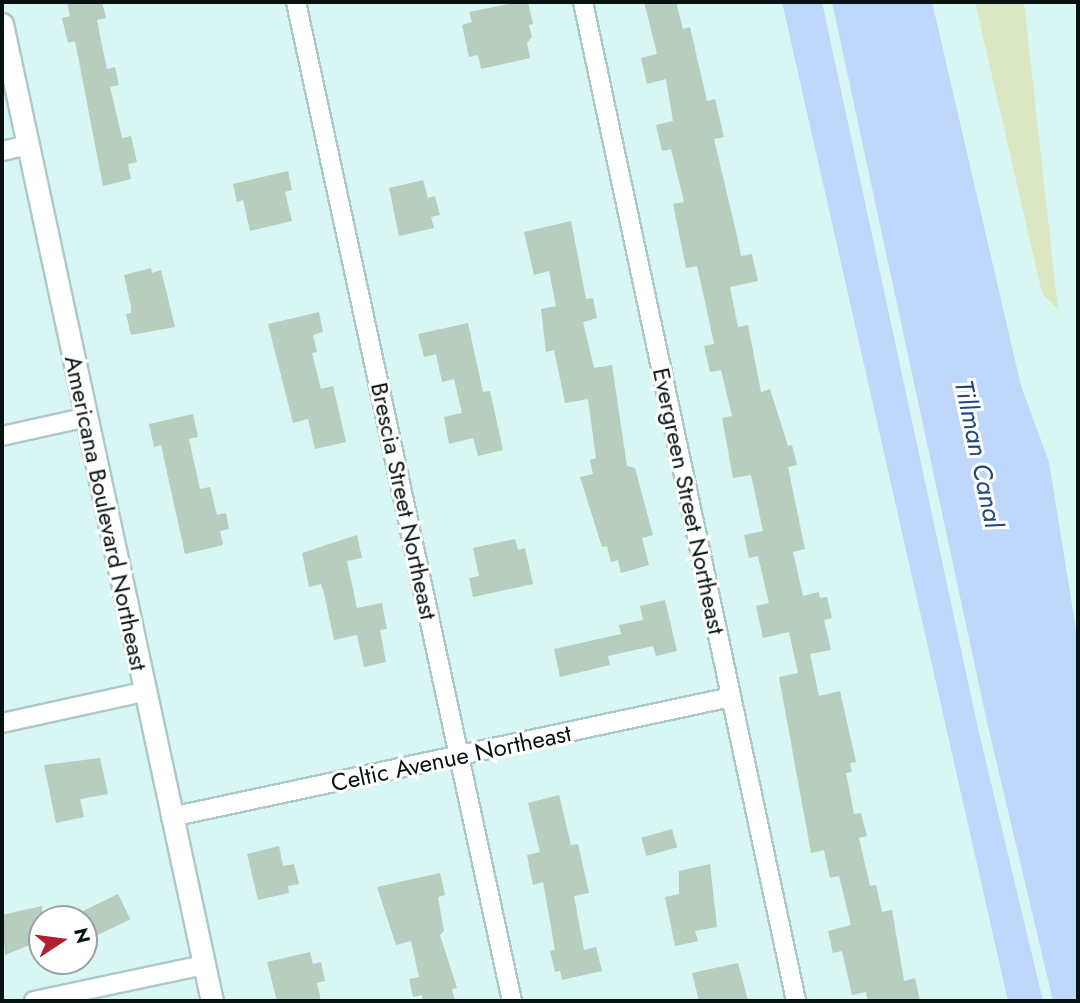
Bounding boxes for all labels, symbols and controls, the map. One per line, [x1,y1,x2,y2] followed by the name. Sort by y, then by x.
[59,353,153,673] street label: Americana Boulevard Northeast
[647,365,731,637] street label: Evergreen Street Northeast
[947,377,1009,531] water label: Tillman Canal
[365,380,443,622] street label: Brescia Street Northeast
[328,718,574,798] street label: Celtic Avenue Northeast
[28,905,98,975] north arrow
[67,925,97,946] text: N

